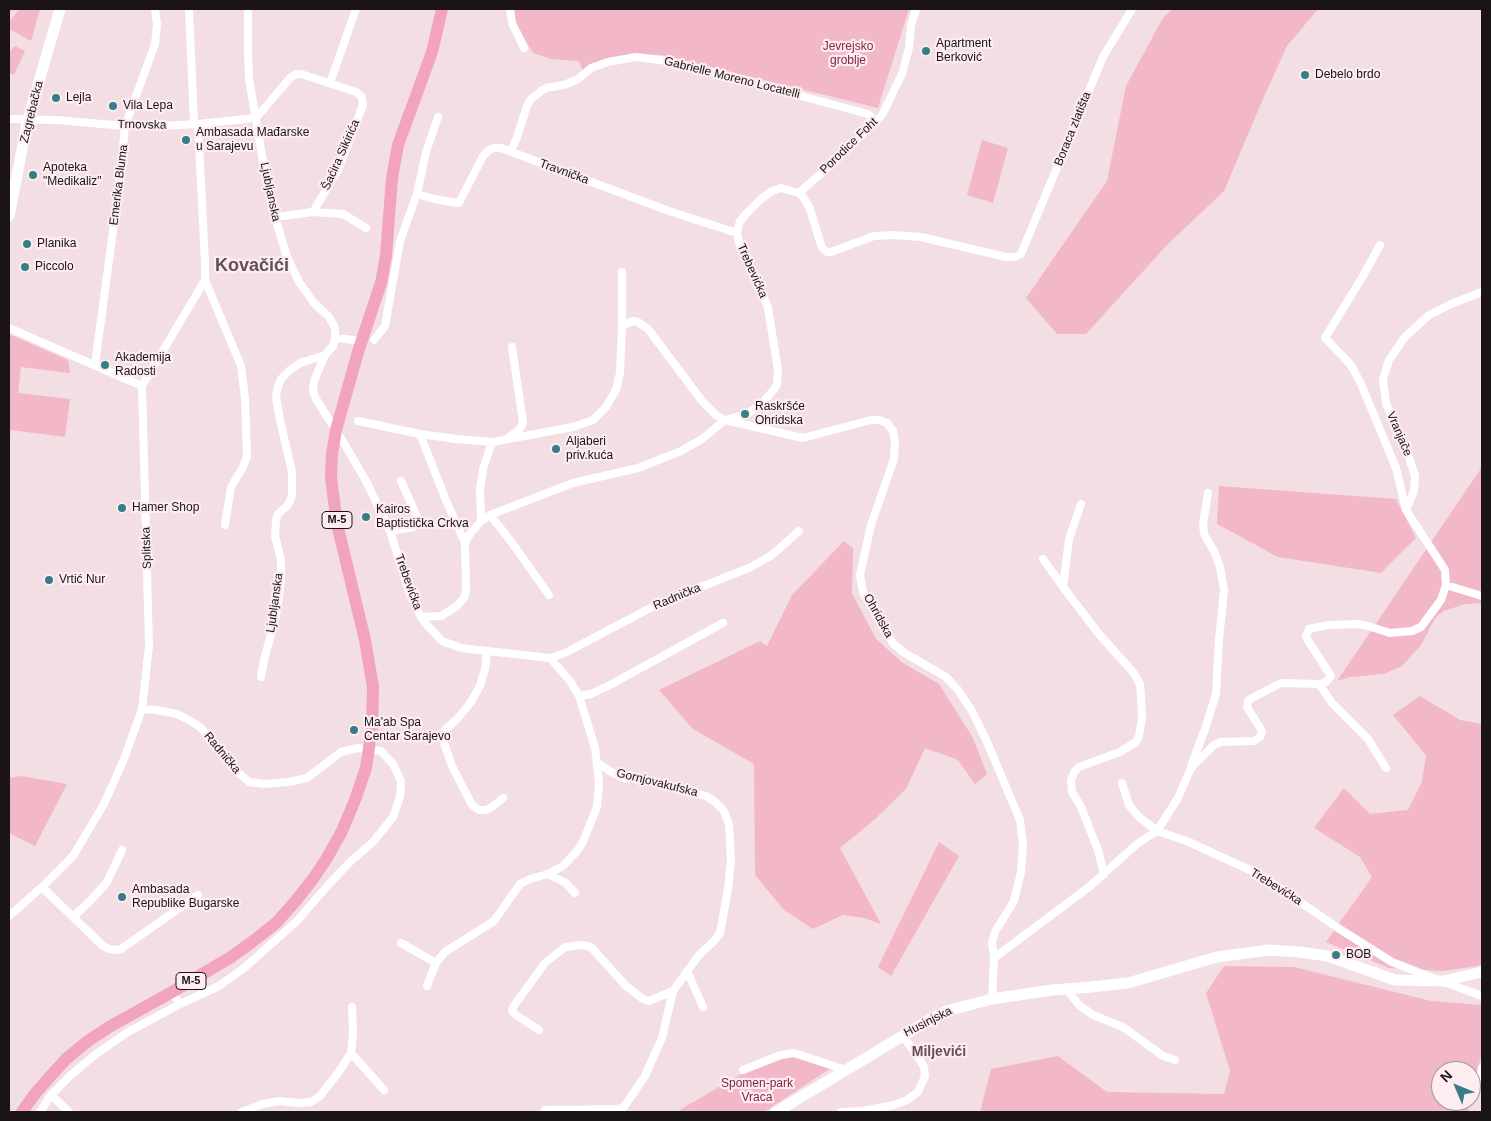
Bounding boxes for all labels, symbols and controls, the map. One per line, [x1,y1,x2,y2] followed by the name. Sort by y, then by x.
[936,37,991,65] place label: Apartment Berković
[823,40,873,68] park label: Jevrejsko groblje
[920,45,932,57] marker: Apartment Berković
[663,54,801,102] street label: Gabrielle Moreno Locatelli
[1315,68,1380,82] place label: Debelo brdo
[1299,69,1311,81] marker: Debelo brdo
[17,80,47,144] street label: Zagrebačka
[1052,90,1094,168] street label: Boraca zlatišta
[66,91,91,105] place label: Lejla
[50,92,62,104] marker: Lejla
[123,99,173,113] place label: Vila Lepa
[107,100,119,112] marker: Vila Lepa
[817,115,881,177] street label: Porodice Foht
[117,117,167,133] street label: Trnovska
[319,117,363,193] street label: Šaćira Sikirića
[196,126,309,154] place label: Ambasada Mađarske u Sarajevu
[180,134,192,146] marker: Ambasada Mađarske u Sarajevu
[107,144,131,226] street label: Emerika Bluma
[537,156,591,188] street label: Travnička
[43,161,102,189] place label: Apoteka "Medikaliz"
[257,161,283,223] street label: Ljubljanska
[27,169,39,181] marker: Apoteka "Medikaliz"
[37,237,76,251] place label: Planika
[21,238,33,250] marker: Planika
[734,241,770,301] street label: Trebevićka
[215,255,289,277] district label: Kovačići
[35,260,74,274] place label: Piccolo
[19,261,31,273] marker: Piccolo
[115,351,171,379] place label: Akademija Radosti
[99,359,111,371] marker: Akademija Radosti
[755,400,805,428] place label: Raskršće Ohridska
[739,408,751,420] marker: Raskršće Ohridska
[1383,410,1415,458] street label: Vranjače
[566,435,613,463] place label: Aljaberi priv.kuća
[550,443,562,455] marker: Aljaberi priv.kuća
[132,501,199,515] place label: Hamer Shop
[116,502,128,514] marker: Hamer Shop
[376,503,469,531] place label: Kairos Baptistička Crkva
[360,511,372,523] marker: Kairos Baptistička Crkva
[322,512,352,528] road number: M-5
[139,527,155,569] street label: Splitska
[391,552,425,612] street label: Trebevićka
[264,572,286,634] street label: Ljubljanska
[59,573,105,587] place label: Vrtić Nur
[43,574,55,586] marker: Vrtić Nur
[651,581,703,613] street label: Radnička
[860,592,896,640] street label: Ohridska
[364,716,451,744] place label: Ma'ab Spa Centar Sarajevo
[348,724,360,736] marker: Ma'ab Spa Centar Sarajevo
[200,729,244,777] street label: Radnička
[615,766,699,800] street label: Gornjovakufska
[1247,865,1305,909] street label: Trebevićka
[132,883,239,911] place label: Ambasada Republike Bugarske
[116,891,128,903] marker: Ambasada Republike Bugarske
[1346,948,1371,962] place label: BOB
[1330,949,1342,961] marker: BOB
[176,972,206,989] road number: M-5
[902,1004,954,1040] street label: Husinjska
[912,1044,966,1060] district label: Miljevići
[1431,1061,1481,1111] north arrow
[1437,1067,1455,1085] text: N
[721,1077,793,1105] park label: Spomen-park Vraca

